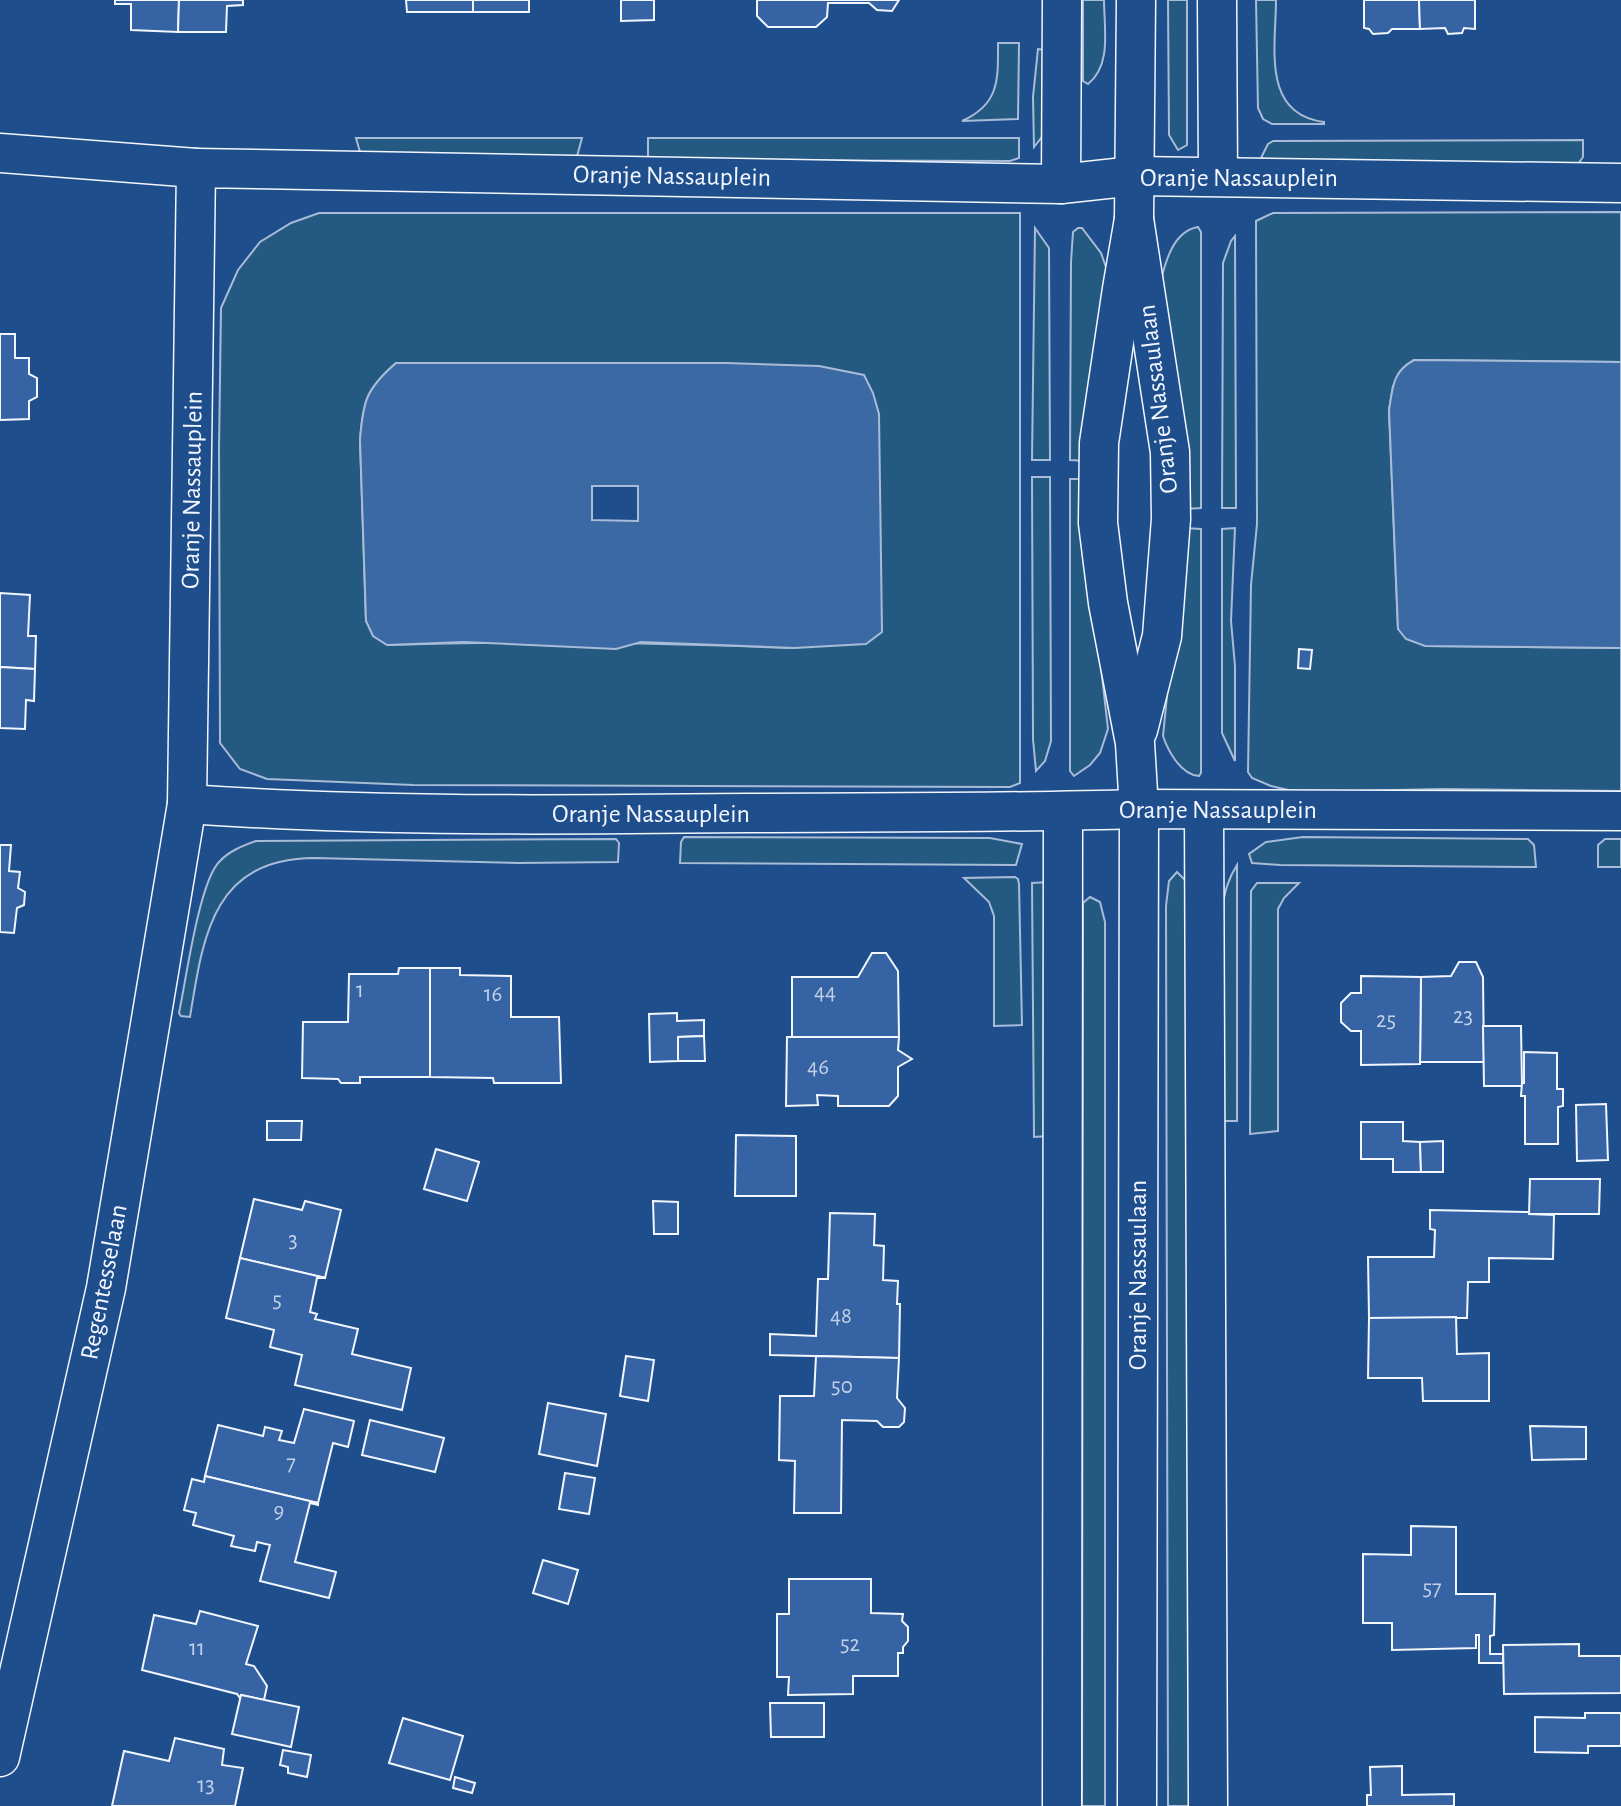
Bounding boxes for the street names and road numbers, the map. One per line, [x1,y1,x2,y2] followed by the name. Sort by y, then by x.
[573,161,771,191] street label: Oranje Nassauplein
[1140,165,1338,191] street label: Oranje Nassauplein
[1133,303,1183,495] street label: Oranje Nassaulaan
[177,391,207,589] street label: Oranje Nassauplein
[1119,797,1317,823] street label: Oranje Nassauplein
[552,801,750,827] street label: Oranje Nassauplein
[1125,1180,1151,1370] street label: Oranje Nassaulaan
[76,1202,132,1362] street label: Regentesselaan

